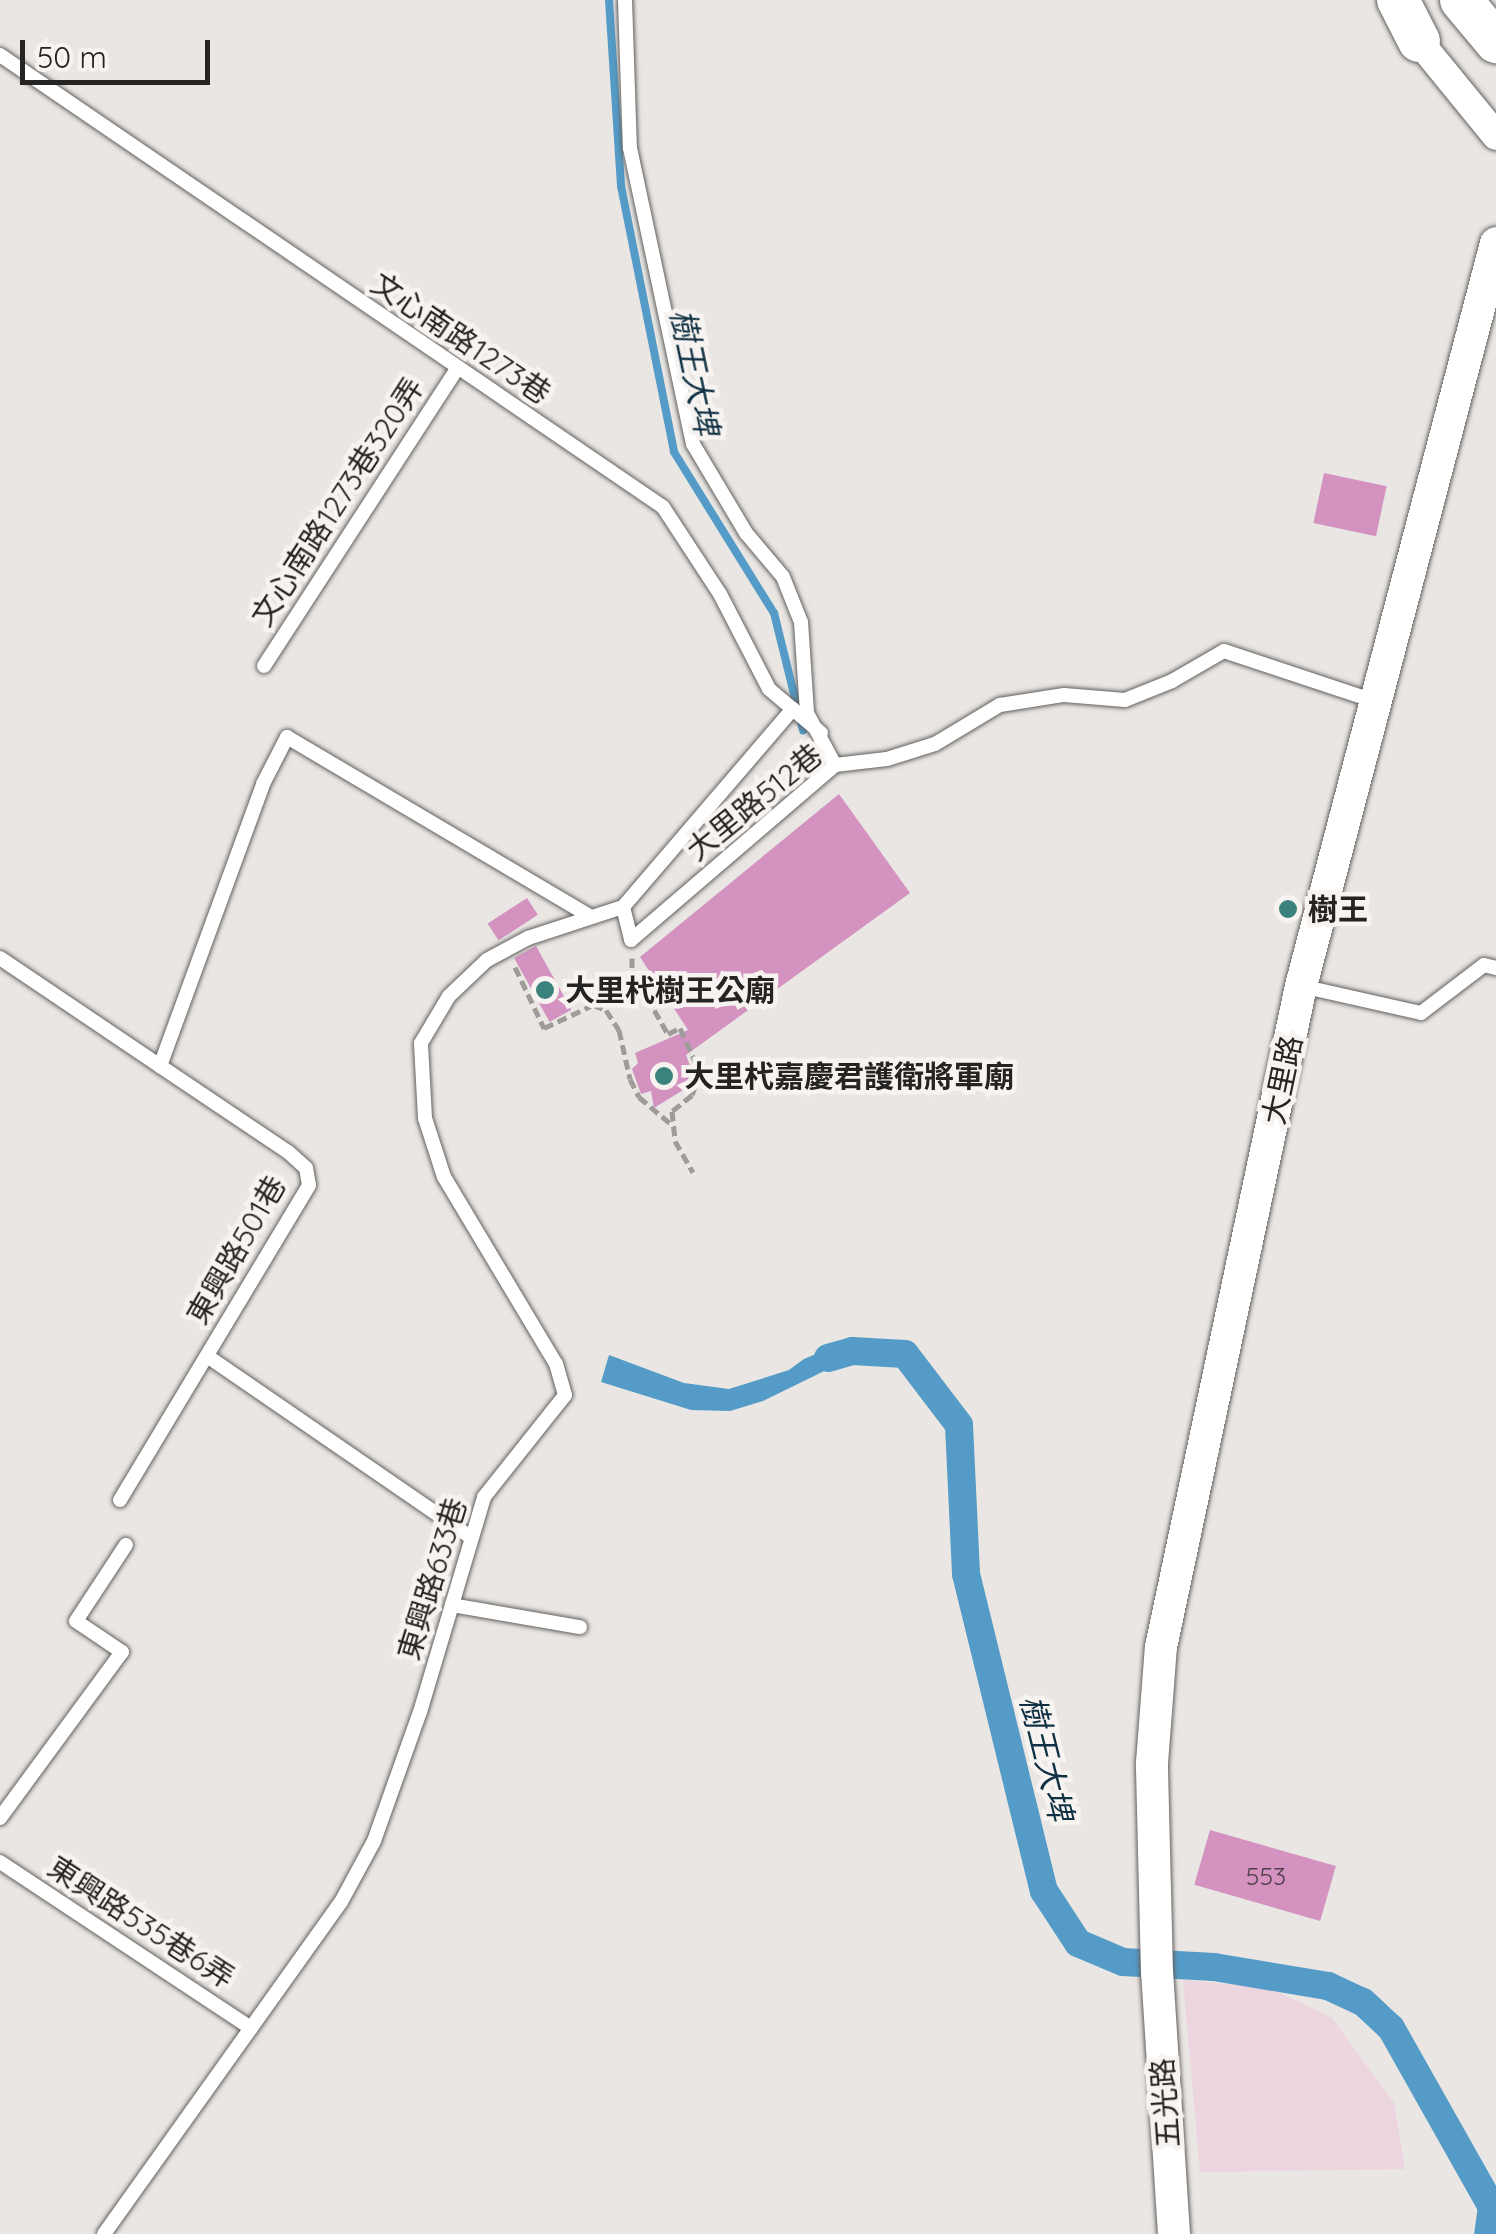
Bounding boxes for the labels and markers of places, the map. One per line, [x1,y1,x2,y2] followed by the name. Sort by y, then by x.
[1308,891,1368,927] place label: 樹王
[1277,898,1299,920] marker: 樹王
[565,972,775,1008] place label: 大里杙樹王公廟
[534,979,556,1001] marker: 大里杙樹王公廟
[684,1058,1014,1094] place label: 大里杙嘉慶君護衛將軍廟
[653,1065,675,1087] marker: 大里杙嘉慶君護衛將軍廟

